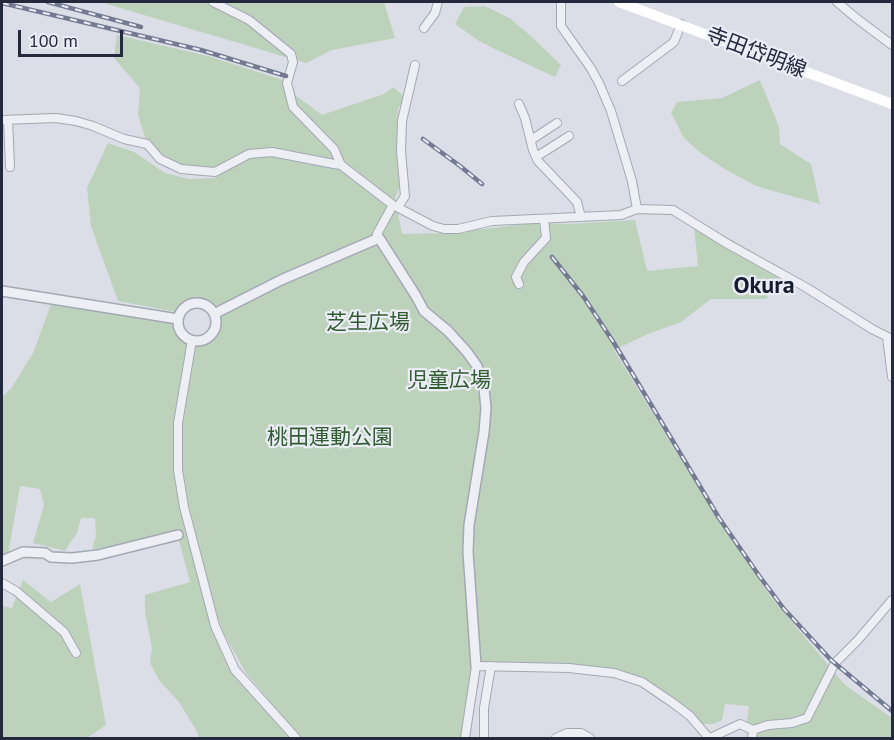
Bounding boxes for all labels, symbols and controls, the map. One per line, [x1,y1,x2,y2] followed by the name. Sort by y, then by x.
[21,18,126,56] scale bar
[702,22,810,84] street label: 寺田岱明線
[29,29,78,52] text: 100 m
[733,272,795,300] district label: Okura
[326,310,410,336] park label: 芝生広場
[407,368,491,394] park label: 児童広場
[267,425,393,451] park label: 桃田運動公園

